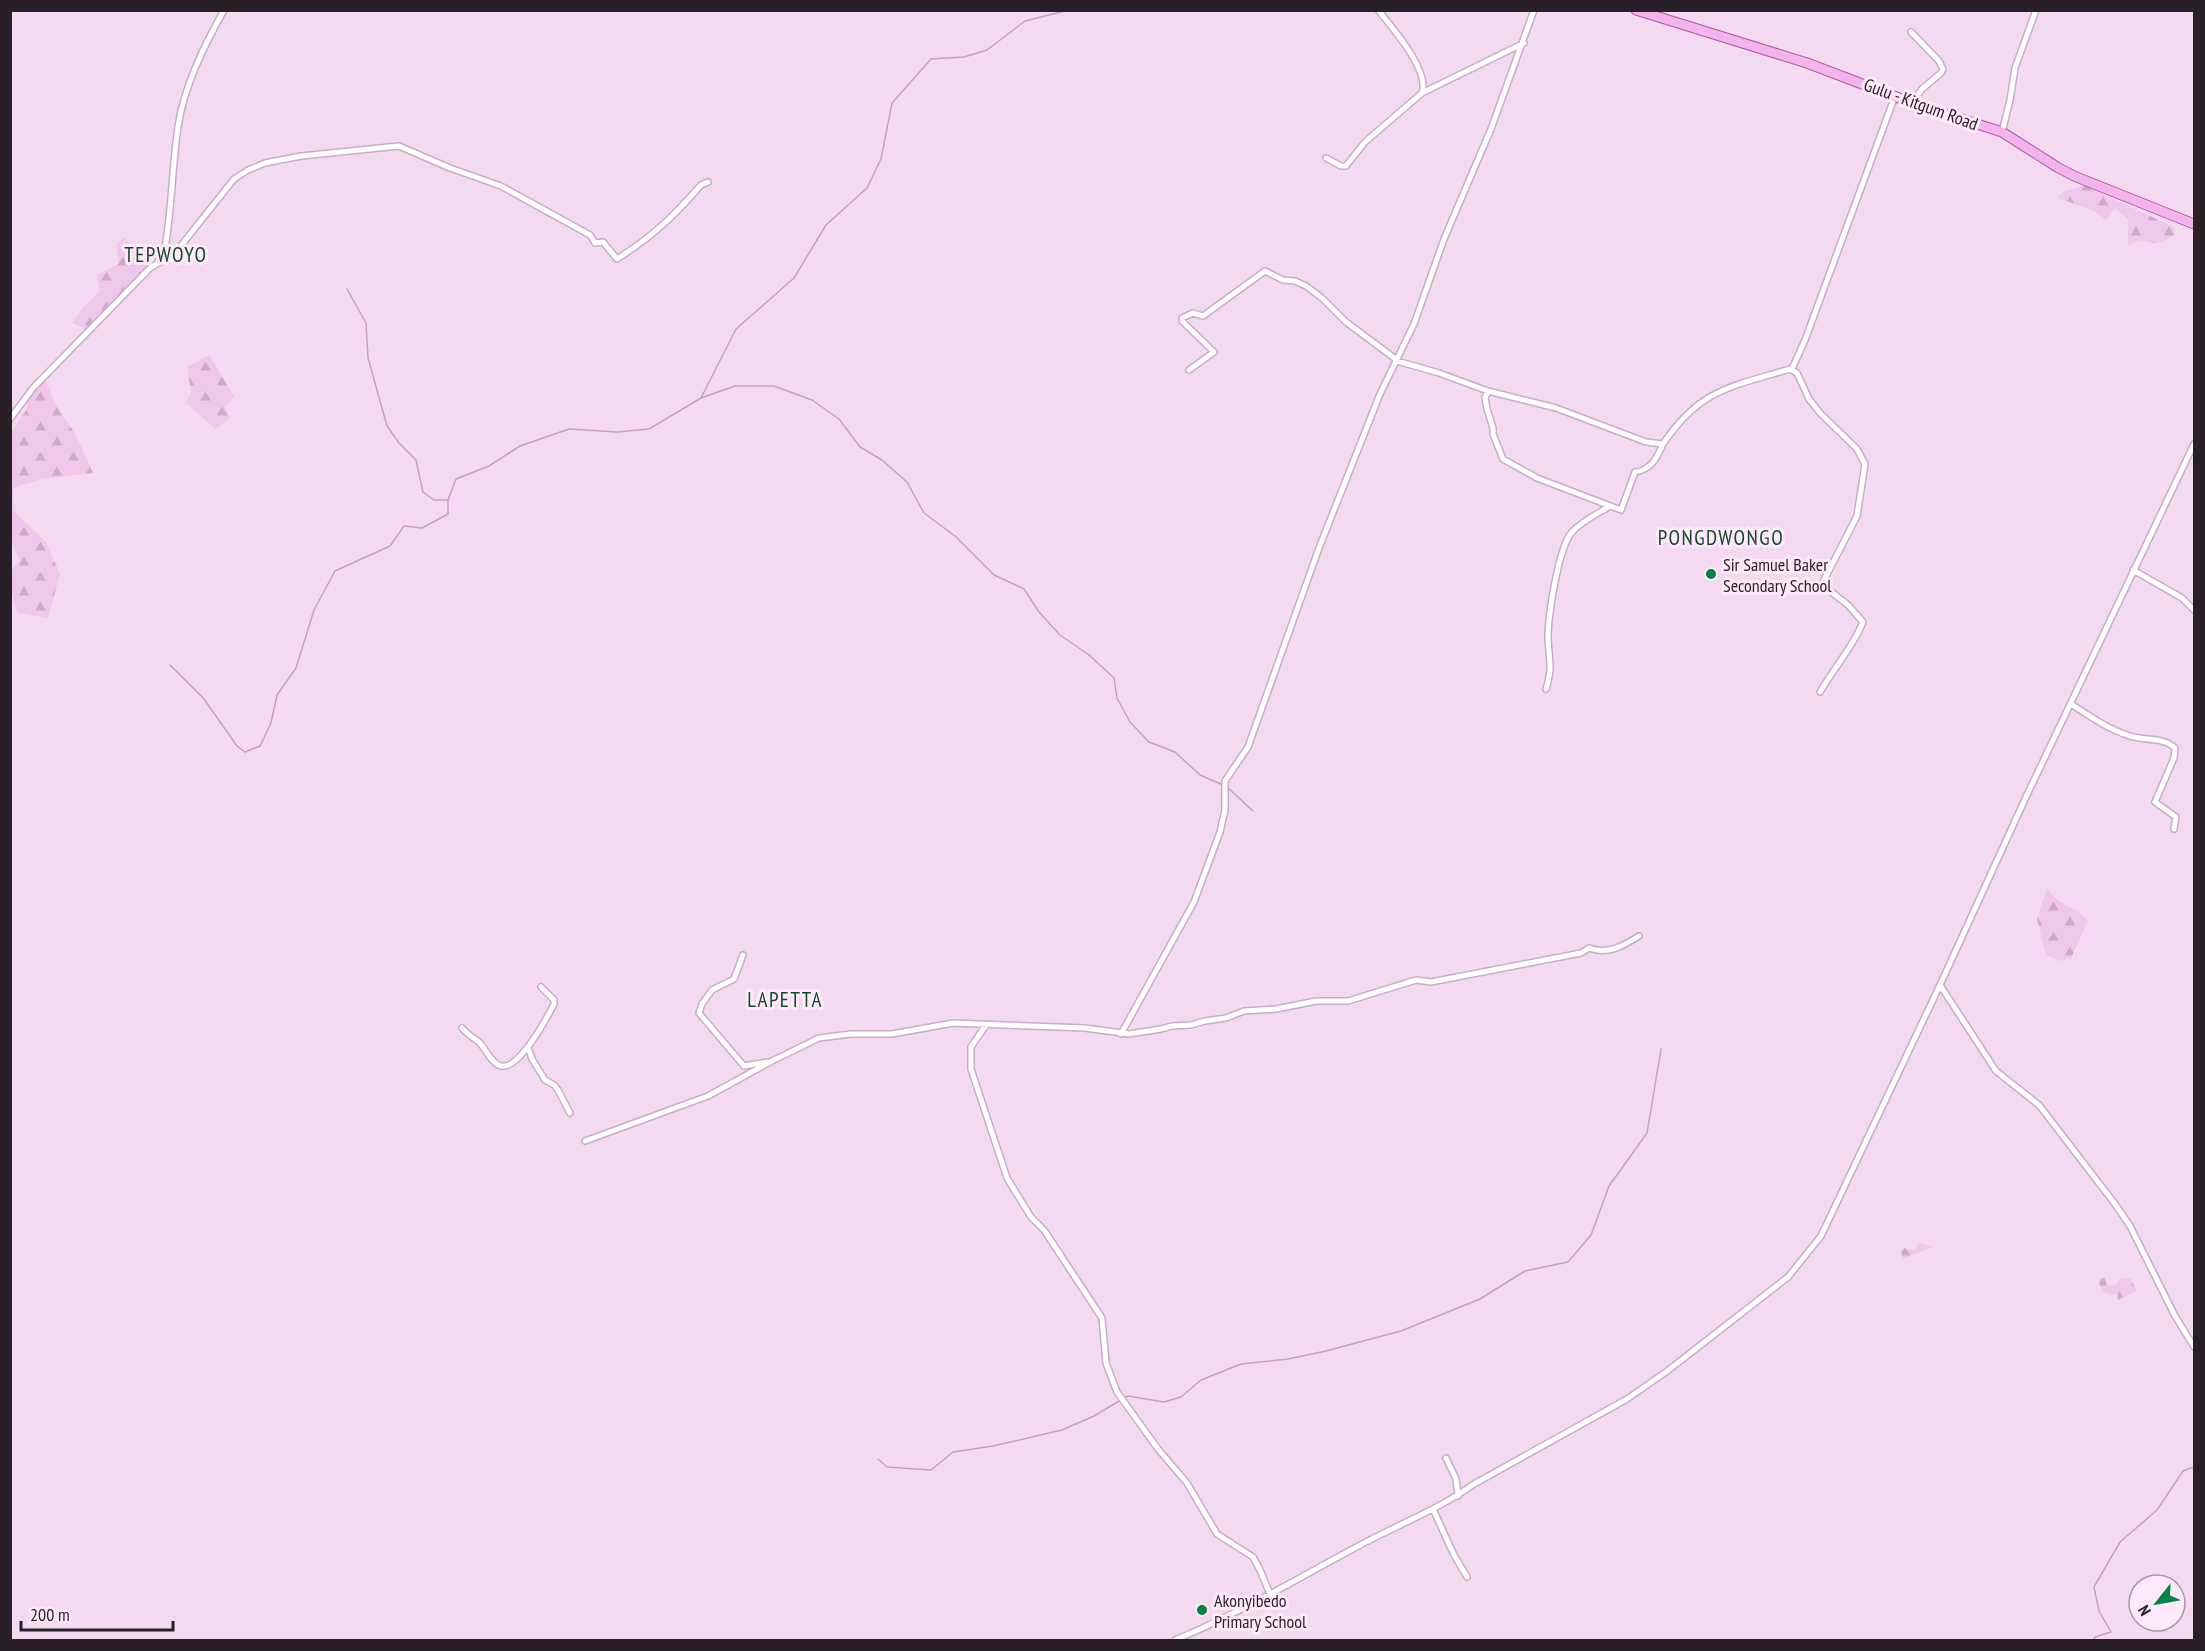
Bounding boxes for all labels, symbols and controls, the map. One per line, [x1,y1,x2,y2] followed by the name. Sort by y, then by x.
[1861,73,1981,135] street label: Gulu - Kitgum Road
[124,241,208,268] district label: TEPWOYO
[1658,524,1784,551] district label: PONGDWONGO
[1723,553,1832,597] place label: Sir Samuel Baker Secondary School
[1704,567,1718,581] marker: Sir Samuel Baker Secondary School
[747,986,823,1013] district label: LAPETTA
[2127,1573,2187,1633] north arrow
[1214,1589,1307,1633] place label: Akonyibedo Primary School
[21,1594,172,1632] scale bar
[2133,1602,2155,1620] text: N
[30,1603,70,1626] text: 200 m
[1195,1603,1209,1617] marker: Akonyibedo Primary School

